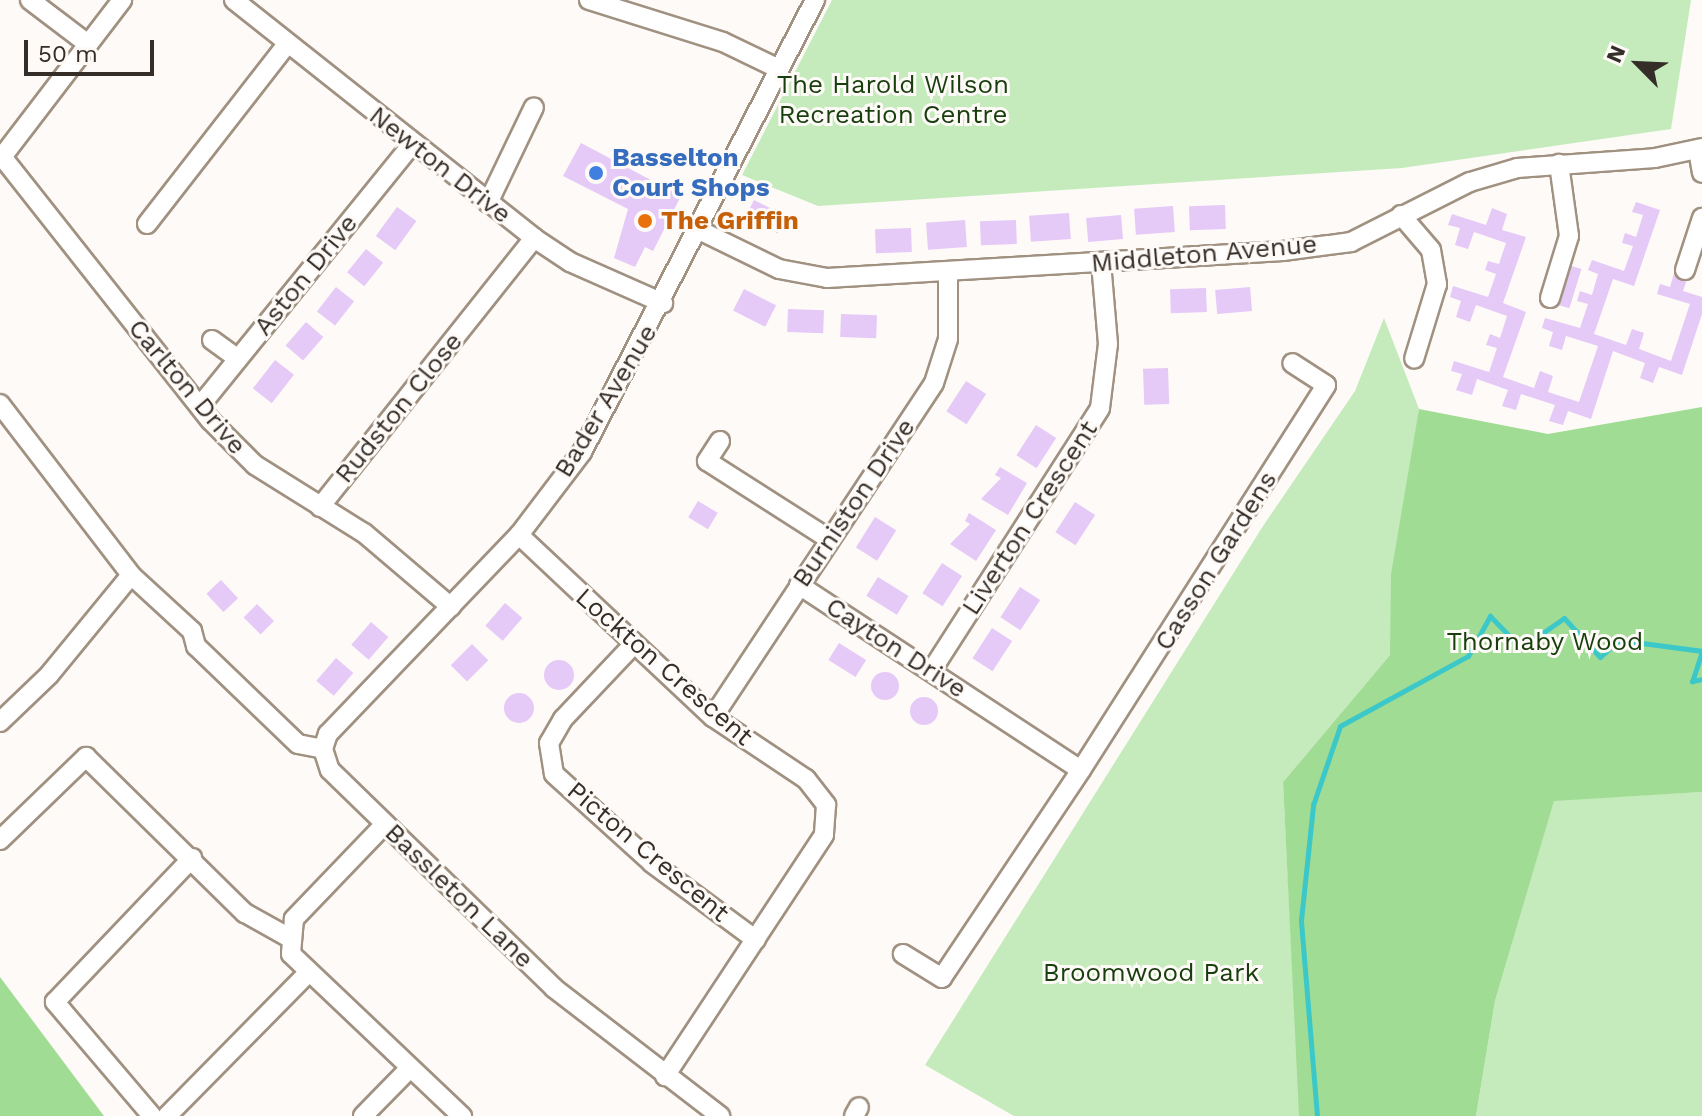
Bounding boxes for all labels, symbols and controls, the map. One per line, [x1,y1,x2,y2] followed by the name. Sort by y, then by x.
[28,24,158,74] scale bar
[1598,24,1678,104] north arrow
[38,40,98,68] text: 50 m
[1601,41,1630,67] text: N
[777,69,1009,130] park label: The Harold Wilson Recreation Centre
[363,100,517,230] street label: Newton Drive
[612,142,770,204] place label: Basselton Court Shops
[587,164,605,182] marker: Basselton Court Shops
[661,205,799,237] place label: The Griffin
[248,208,364,342] street label: Aston Drive
[636,212,654,230] marker: The Griffin
[1089,229,1319,279] street label: Middleton Avenue
[121,313,253,461] street label: Carlton Drive
[548,318,664,484] street label: Bader Avenue
[329,326,469,490] street label: Rudston Close
[786,413,922,593] street label: Burniston Drive
[956,415,1104,621] street label: Liverton Crescent
[1148,466,1284,656] street label: Casson Gardens
[569,582,759,752] street label: Lockton Crescent
[820,591,972,705] street label: Cayton Drive
[1446,626,1644,658] park label: Thornaby Wood
[561,775,735,929] street label: Picton Crescent
[378,817,540,975] street label: Bassleton Lane
[1043,957,1259,989] park label: Broomwood Park

